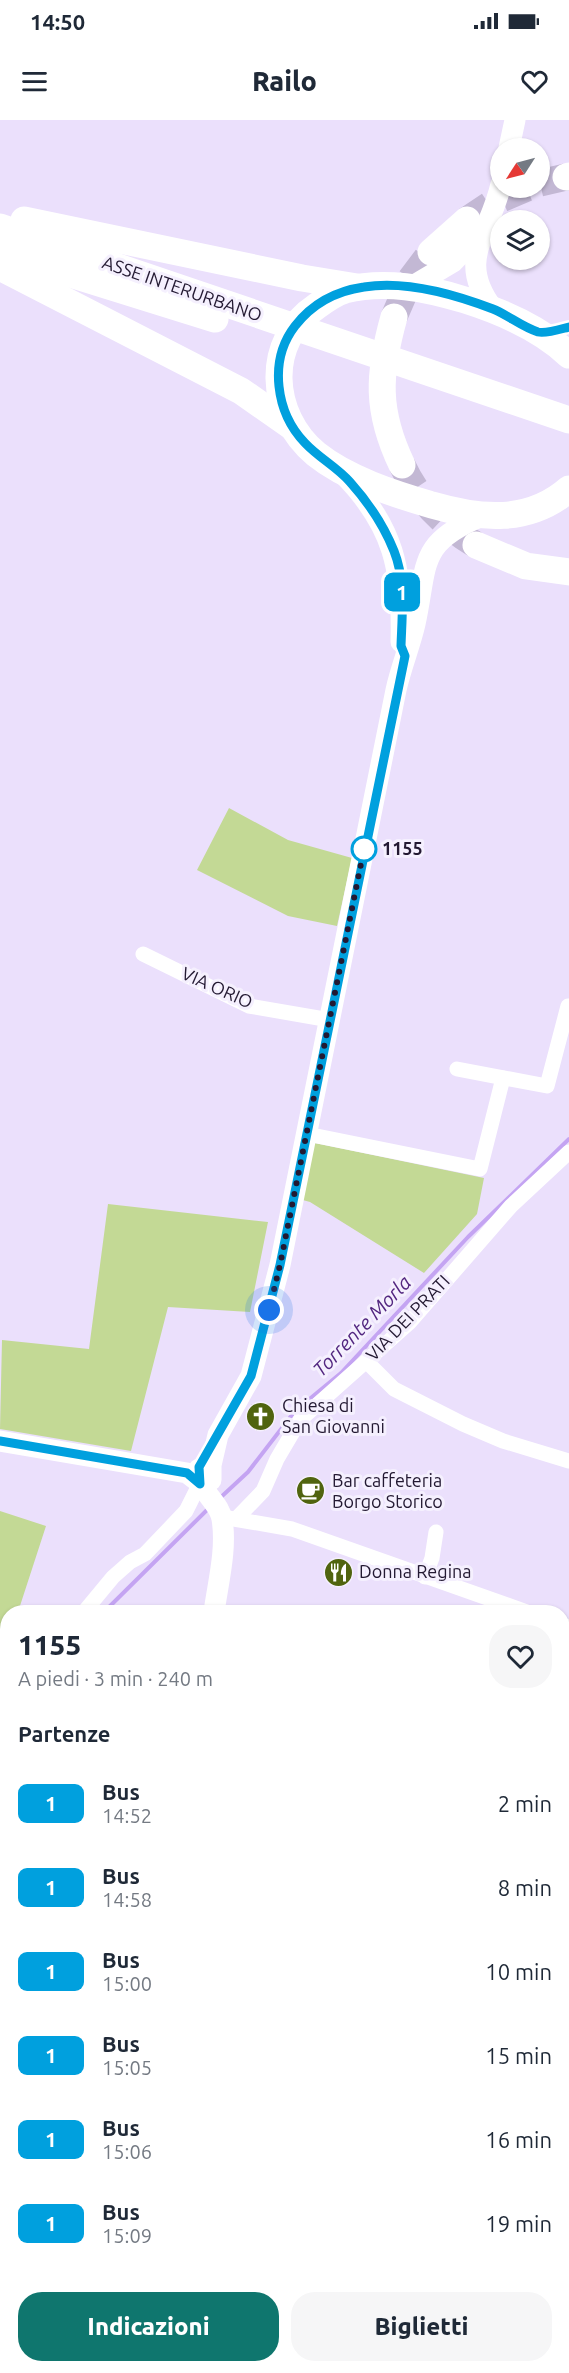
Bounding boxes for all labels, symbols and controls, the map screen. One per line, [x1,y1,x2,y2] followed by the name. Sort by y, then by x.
[30,9,85,34] text: 14:50
[18,65,51,98] icon: menu
[518,65,551,98] icon: heart
[252,66,317,96] text: Railo
[490,138,550,198] north arrow
[490,138,550,270] map controls
[490,210,550,270] button: layers
[100,251,265,325] street label: ASSE INTERURBANO
[382,572,422,612] line badge: 1
[396,580,408,604] text: 1
[351,836,377,862] marker: 1155
[382,838,423,858] place label: 1155
[179,963,256,1012] street label: VIA ORIO
[308,1270,416,1381] water label: Torrente Morla
[361,1270,453,1364] street label: VIA DEI PRATI
[254,1295,284,1325] your location
[282,1395,385,1436] place label: Chiesa di San Giovanni
[245,1400,277,1432] church icon: Chiesa di San Giovanni
[332,1470,443,1511] place label: Bar caffeteria Borgo Storico
[295,1475,327,1507] cafe icon: Bar caffeteria Borgo Storico
[322,1556,354,1588] restaurant icon: Donna Regina
[359,1561,472,1581] place label: Donna Regina
[489,1625,552,1688] button: heart
[18,1629,81,1660] text: 1155
[18,1667,213,1690] text: A piedi · 3 min · 240 m
[18,1721,110,1746] text: Partenze
[102,1779,140,1804] text: Bus
[45,1791,57,1815] text: 1
[498,1791,552,1816] text: 2 min
[102,1804,152,1827] text: 14:52
[102,1863,140,1888] text: Bus
[45,1875,57,1899] text: 1
[498,1875,552,1900] text: 8 min
[102,1888,152,1911] text: 14:58
[102,1947,140,1972] text: Bus
[45,1959,57,1983] text: 1
[485,1959,552,1984] text: 10 min
[102,1972,152,1995] text: 15:00
[102,2031,140,2056] text: Bus
[45,2043,57,2067] text: 1
[485,2043,552,2068] text: 15 min
[102,2056,152,2079] text: 15:05
[102,2115,140,2140] text: Bus
[45,2127,57,2151] text: 1
[485,2127,552,2152] text: 16 min
[102,2140,152,2163] text: 15:06
[102,2199,140,2224] text: Bus
[45,2211,57,2235] text: 1
[485,2211,552,2236] text: 19 min
[102,2224,152,2247] text: 15:09
[18,2292,279,2361] button: Indicazioni
[291,2292,552,2361] button: Biglietti

